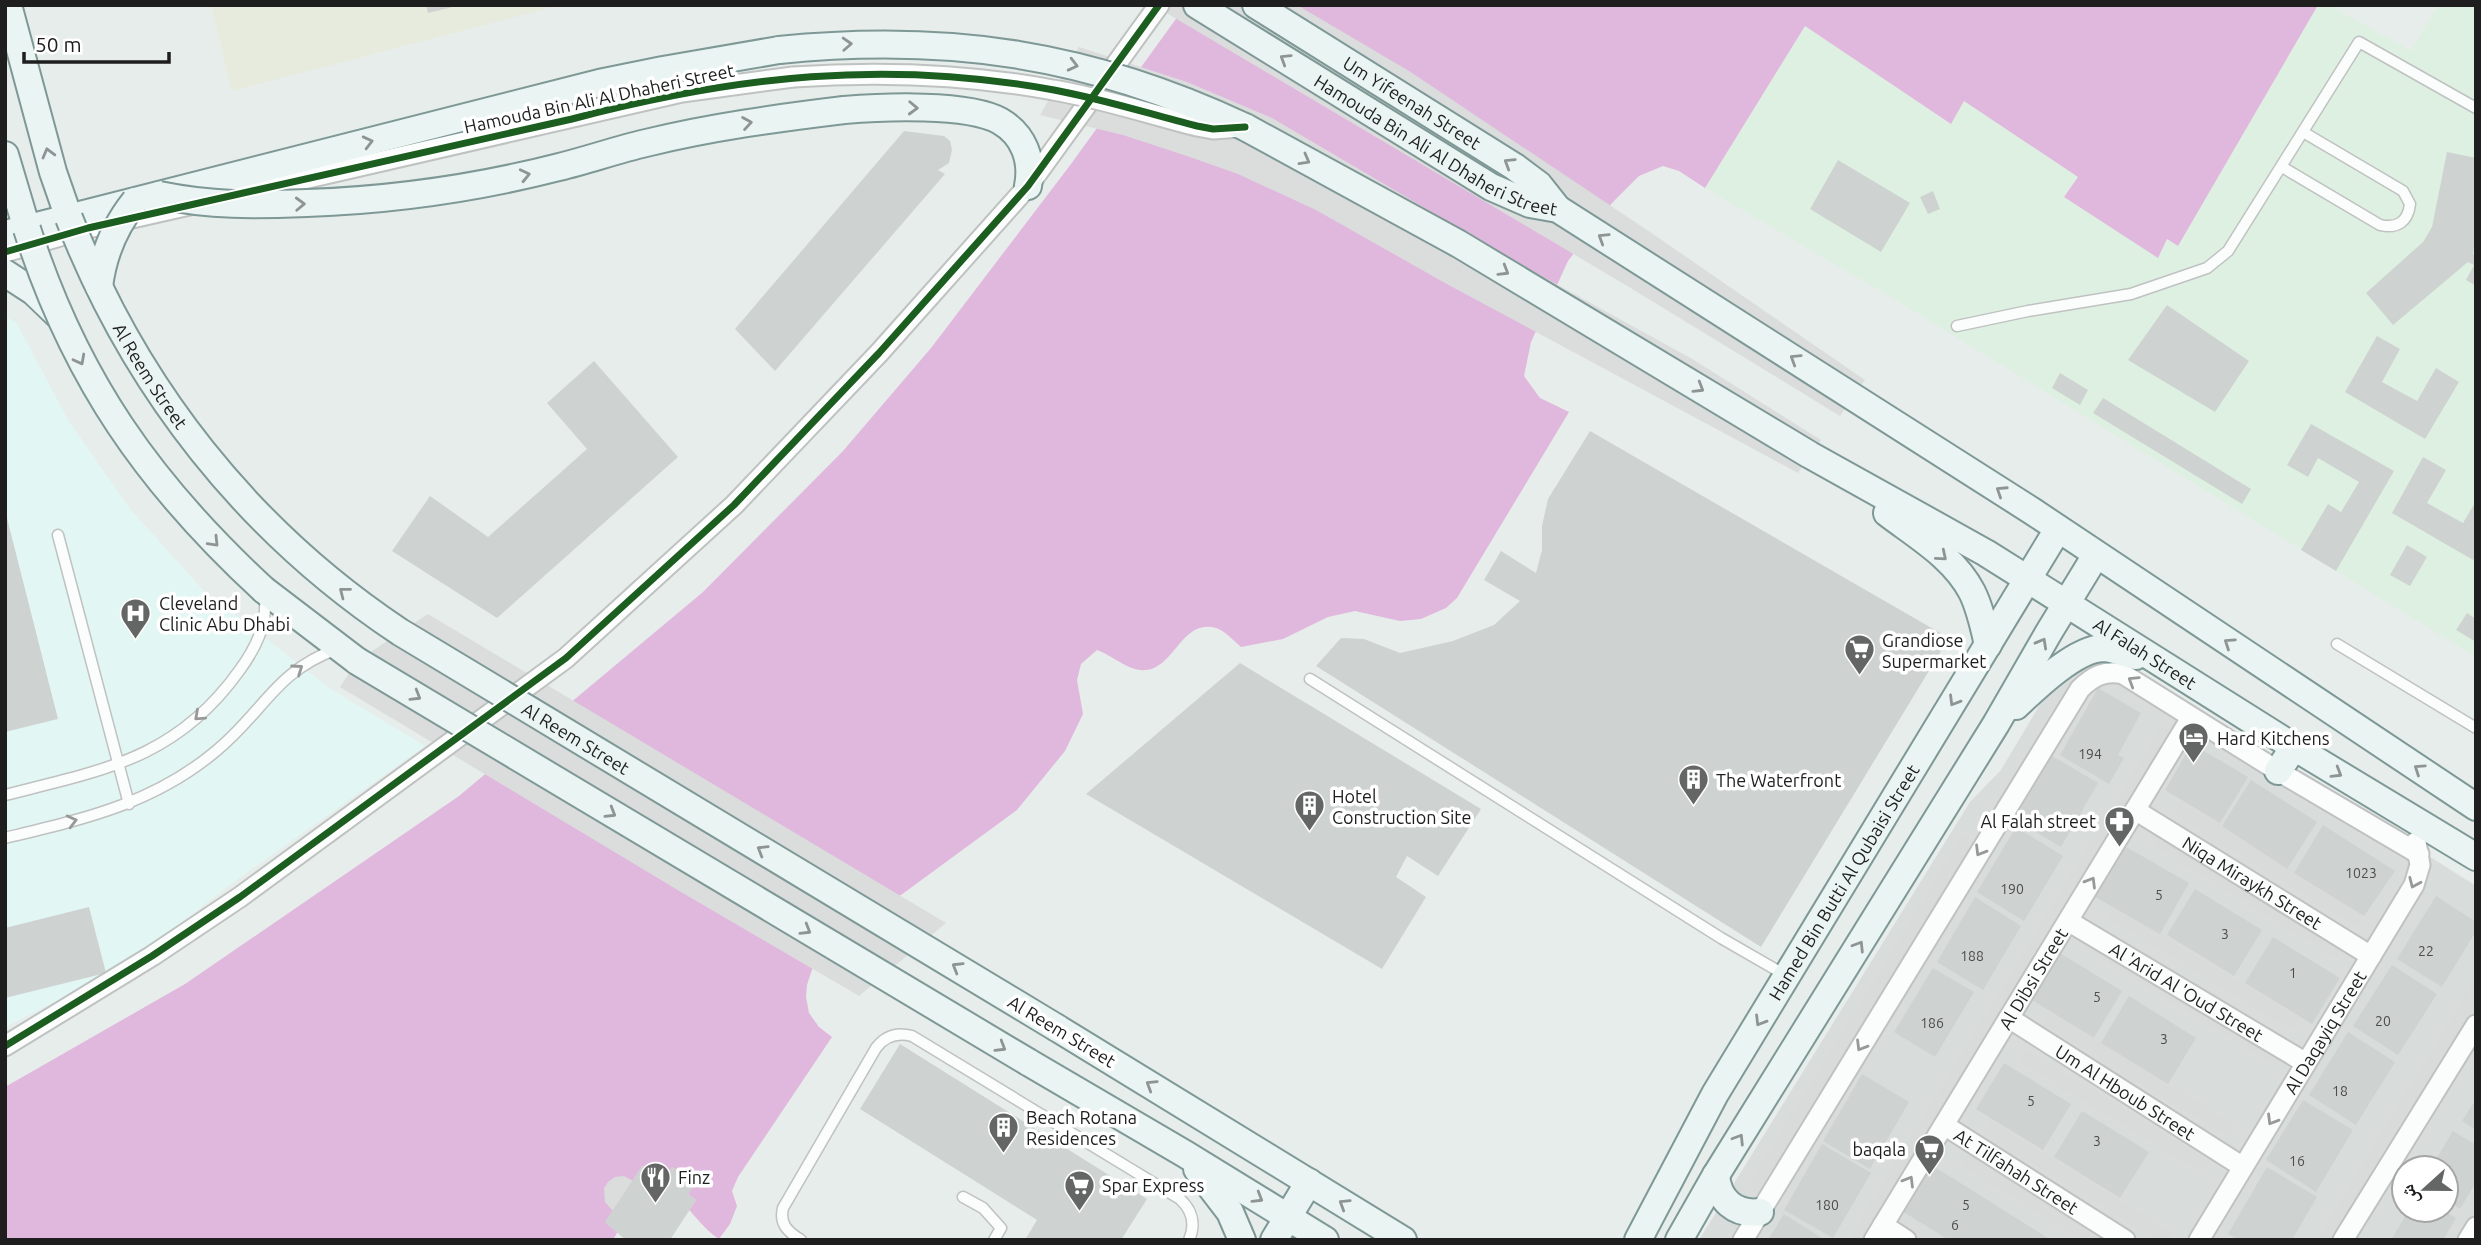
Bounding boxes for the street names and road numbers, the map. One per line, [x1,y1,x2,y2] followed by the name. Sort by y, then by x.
[1340,52,1484,153] street label: Um Yifeenah Street
[462,60,736,136] street label: Hamouda Bin Ali Al Dhaheri Street
[1311,70,1559,219] street label: Hamouda Bin Ali Al Dhaheri Street
[110,319,192,433] street label: Al Reem Street
[2090,614,2200,693] street label: Al Falah Street
[519,698,633,778] street label: Al Reem Street
[1765,761,1923,1004] street label: Hamed Bin Butti Al Qubaisi Street
[2179,832,2326,933] street label: Niqa Miraykh Street
[1995,924,2071,1033] street label: Al Dibsi Street
[2106,938,2267,1045] street label: Al 'Arid Al 'Oud Street
[2280,967,2370,1097] street label: Al Daqayiq Street
[1005,991,1119,1071] street label: Al Reem Street
[2052,1040,2199,1144] street label: Um Al Hboub Street
[1951,1124,2082,1218] street label: At Tilfahah Street

